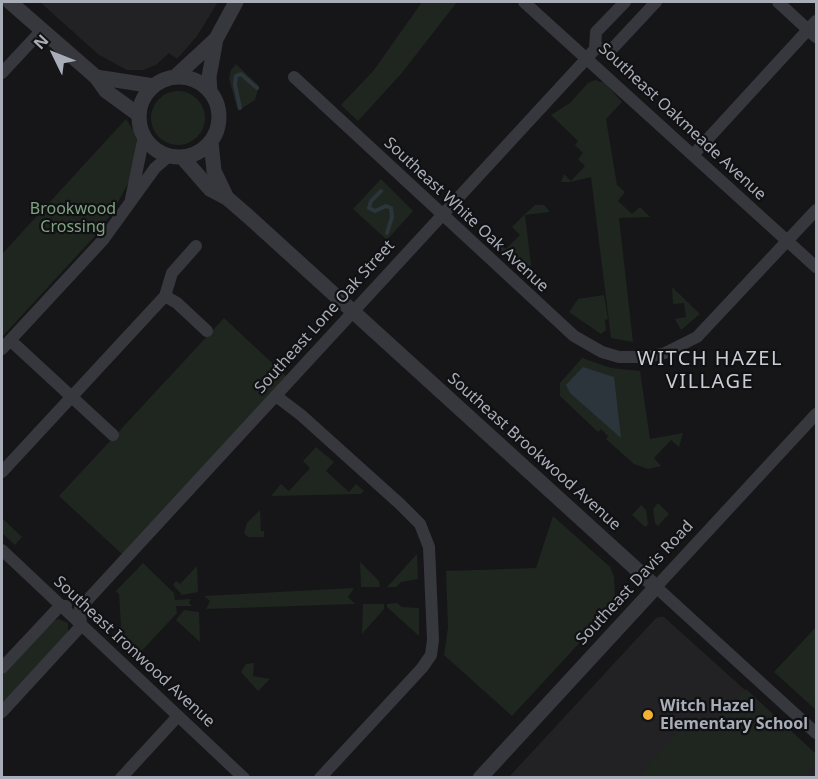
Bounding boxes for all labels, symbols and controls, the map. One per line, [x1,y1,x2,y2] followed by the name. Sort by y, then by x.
[24,24,84,84] north arrow
[28,29,53,54] text: N
[594,39,770,205] street label: Southeast Oakmeade Avenue
[380,134,552,296] street label: Southeast White Oak Avenue
[30,199,116,237] park label: Brookwood Crossing
[251,236,399,398] street label: Southeast Lone Oak Street
[637,347,783,394] district label: WITCH HAZEL VILLAGE
[443,369,625,535] street label: Southeast Brookwood Avenue
[572,517,698,649] street label: Southeast Davis Road
[50,572,218,732] street label: Southeast Ironwood Avenue
[660,696,808,734] place label: Witch Hazel Elementary School
[641,708,655,722] marker: Witch Hazel Elementary School

